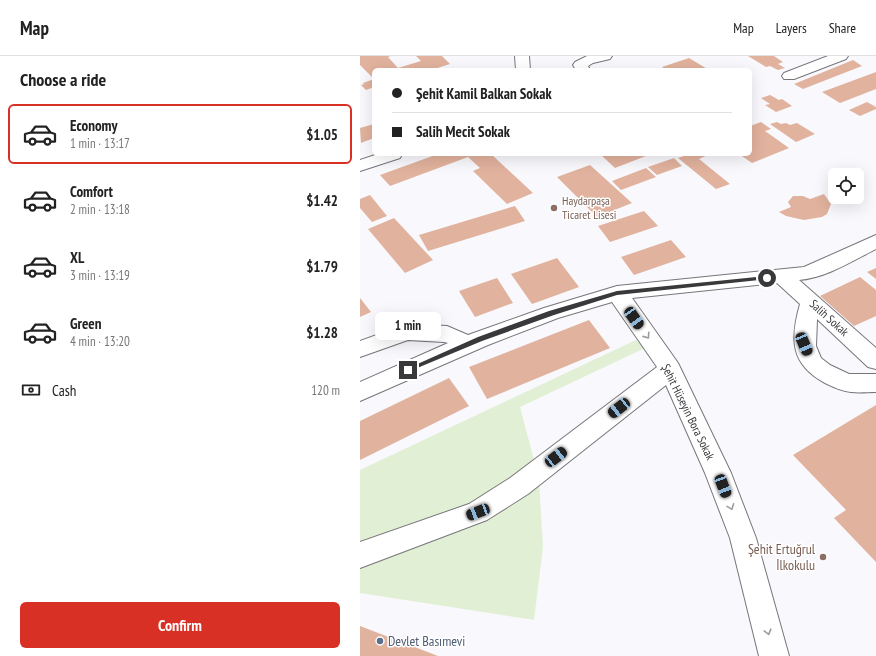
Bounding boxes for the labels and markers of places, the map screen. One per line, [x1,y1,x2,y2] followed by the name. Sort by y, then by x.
[562,193,616,222] place label: Haydarpaşa Ticaret Lisesi
[549,203,559,213] marker: Haydarpaşa Ticaret Lisesi
[748,540,816,574] place label: Şehit Ertuğrul İlkokulu
[818,552,828,562] marker: Şehit Ertuğrul İlkokulu
[388,632,465,650] place label: Devlet Basımevi
[375,636,385,646] marker: Devlet Basımevi

